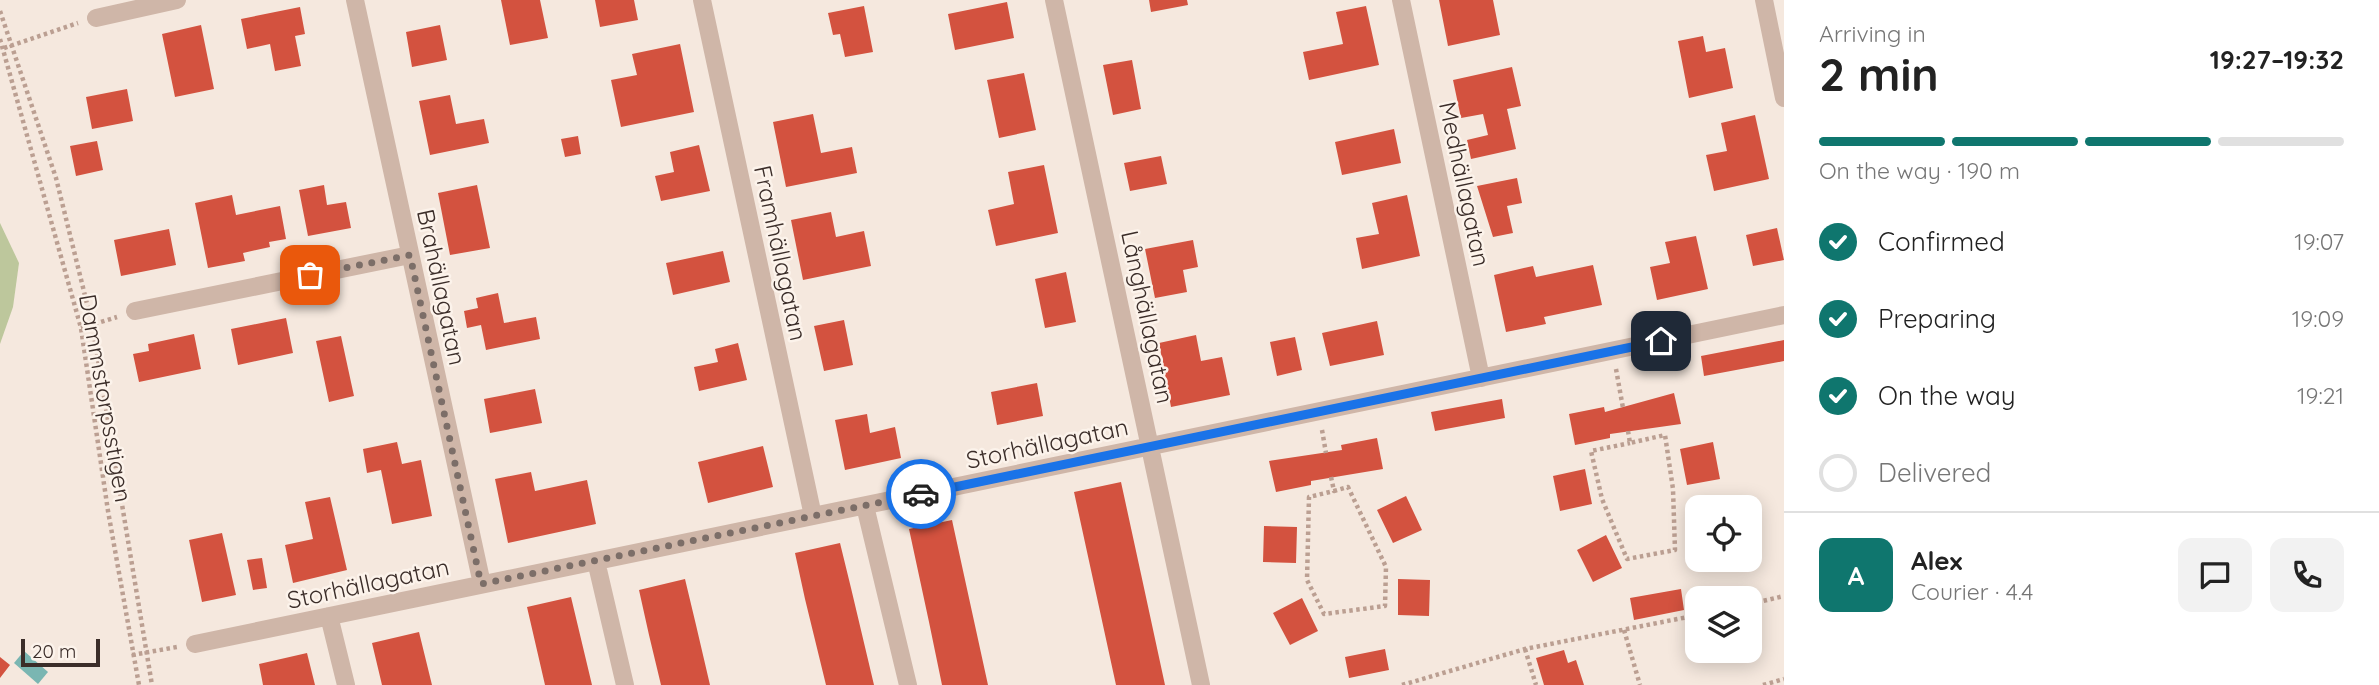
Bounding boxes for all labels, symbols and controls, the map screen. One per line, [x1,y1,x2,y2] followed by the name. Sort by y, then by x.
[1819,19,1926,48] text: Arriving in
[2210,43,2344,76] text: 19:27–19:32
[1819,45,1939,103] text: 2 min
[1433,99,1497,269] street label: Medhällagatan
[1819,156,2020,185] text: On the way · 190 m
[748,163,814,343] street label: Framhällagatan
[411,206,473,368] street label: Brahällagatan
[1819,223,1857,261] icon: check
[1878,225,2005,258] text: Confirmed
[2294,227,2344,256] text: 19:07
[1115,228,1181,406] street label: Långhällagatan
[280,245,340,305] pin
[291,256,329,294] icon: bag
[73,292,139,504] street label: Dammstorpsstigen
[1819,300,1857,338] icon: check
[1878,302,1996,335] text: Preparing
[2292,304,2344,333] text: 19:09
[1631,311,1691,371] pin
[1642,322,1680,360] icon: home
[1819,377,1857,415] icon: check
[1878,379,2016,412] text: On the way
[2297,381,2344,410] text: 19:21
[963,411,1131,475] street label: Storhällagatan
[1878,456,1991,489] text: Delivered
[886,459,956,529] courier
[902,475,940,513] icon: car
[1685,495,1762,663] map controls
[1685,495,1762,572] button: locate
[2178,538,2252,612] button: chat
[2270,538,2344,612] button: phone
[1911,544,1962,577] text: Alex
[284,551,452,615] street label: Storhällagatan
[1848,559,1864,592] text: A
[1911,577,2033,606] text: Courier · 4.4
[1685,586,1762,663] button: layers
[21,636,100,668] scale bar
[32,639,76,663] text: 20 m

